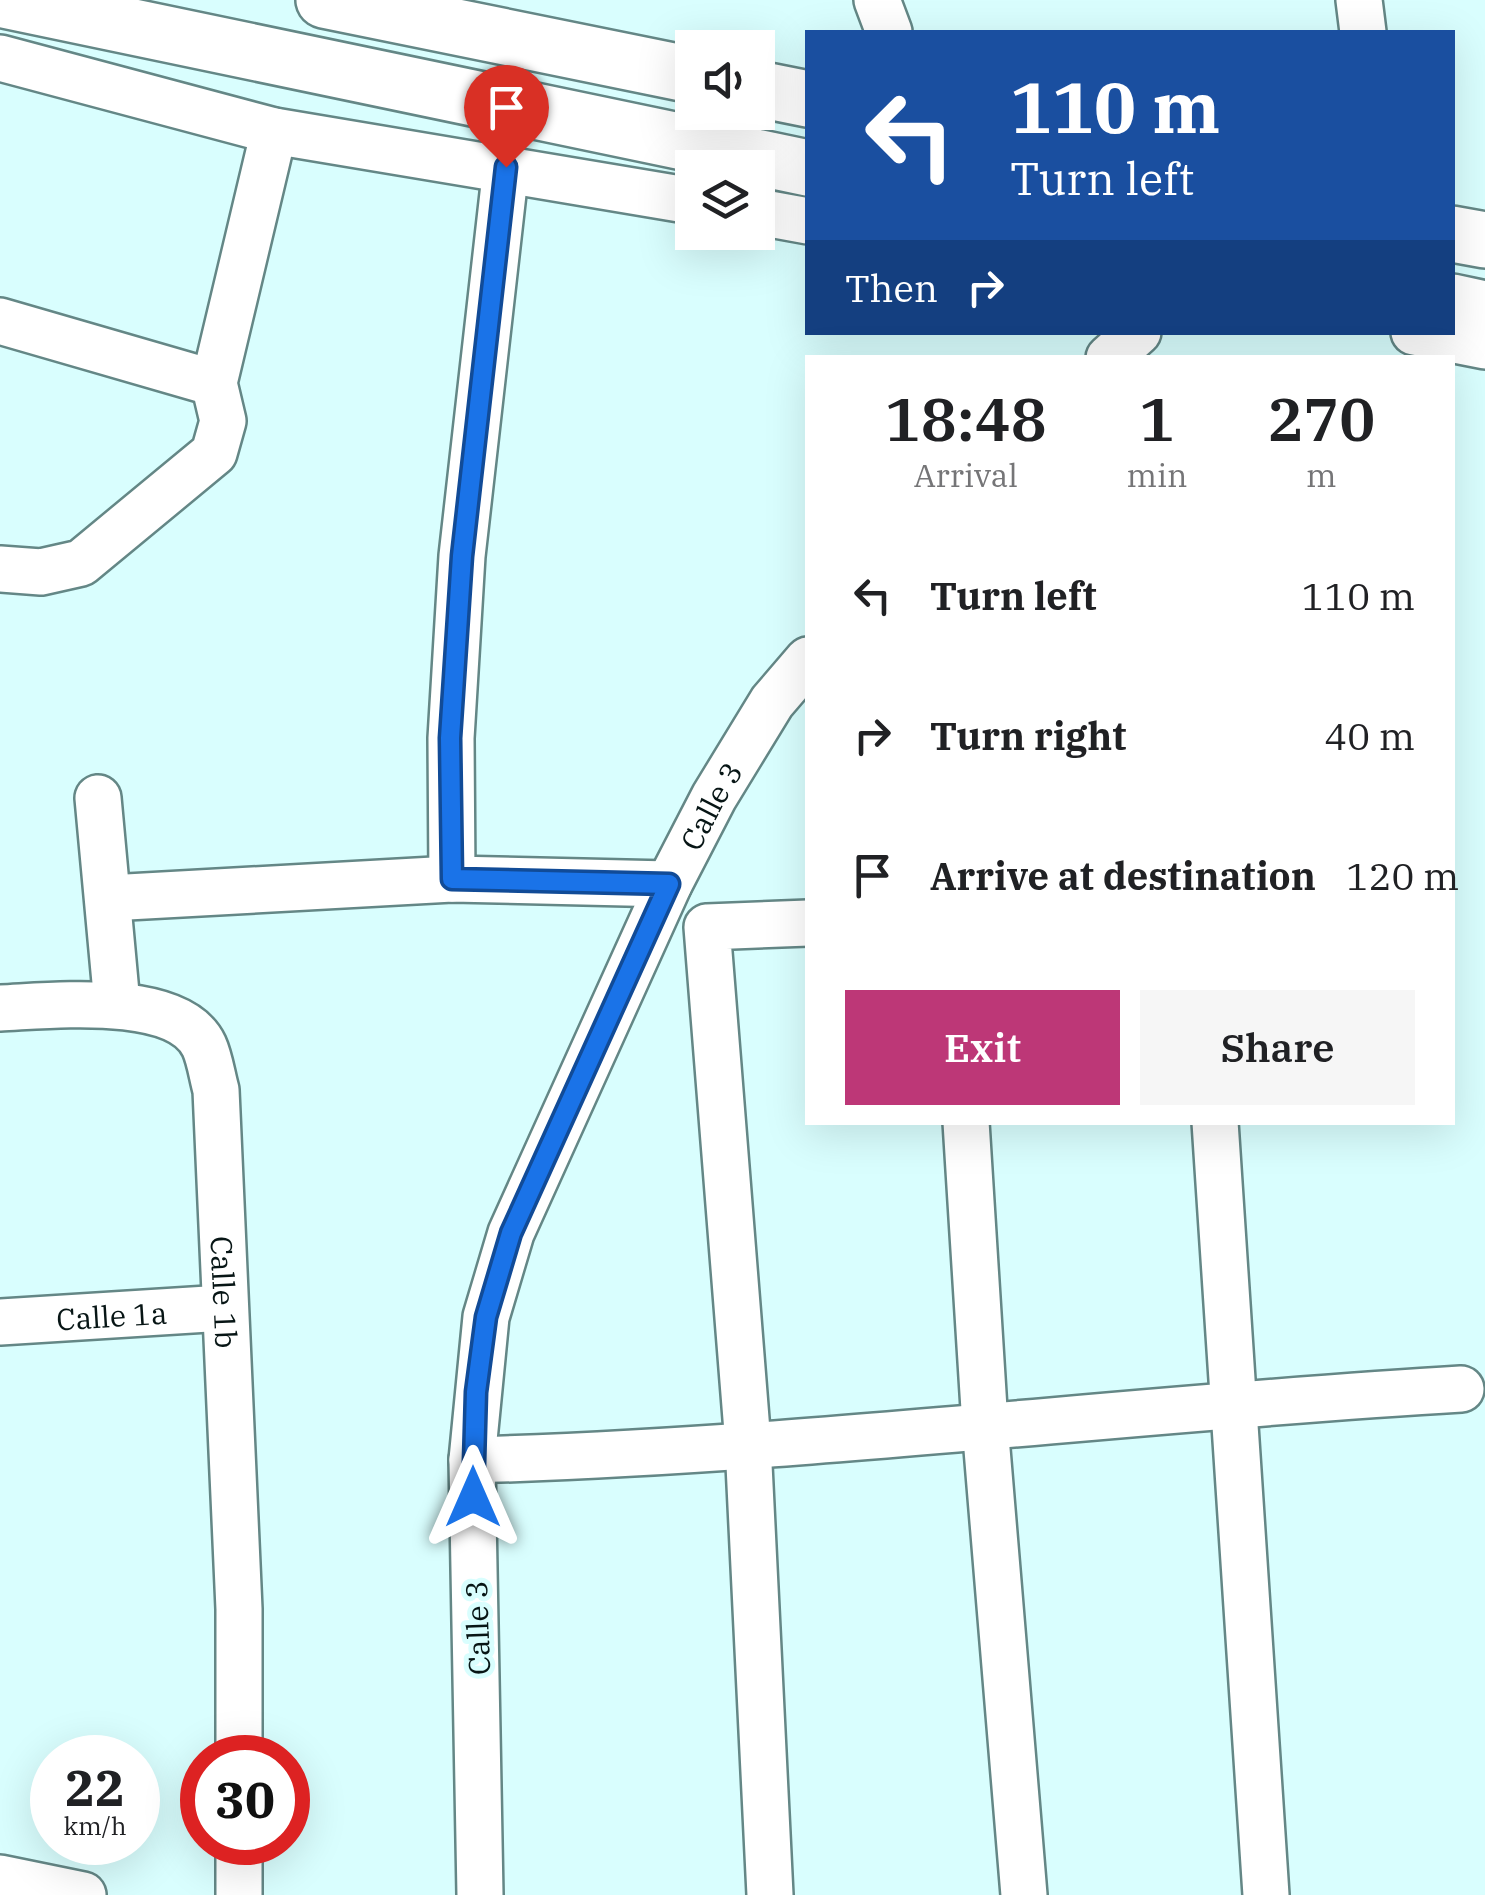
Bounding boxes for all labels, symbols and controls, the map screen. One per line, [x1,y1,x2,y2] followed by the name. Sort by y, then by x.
[675,30,775,250] map controls
[675,30,775,130] button: sound
[1010,61,1220,152] text: 110 m
[464,65,549,168] pin
[845,70,975,200] icon: left
[479,80,534,135] icon: arrive
[1010,149,1194,207] text: Turn left
[675,150,775,250] button: layers
[958,260,1013,315] icon: right
[845,263,938,312] text: Then
[885,379,1047,458] text: 18:48
[1139,379,1175,458] text: 1
[1267,379,1375,458] text: 270
[914,454,1018,496] text: Arrival
[1126,454,1187,496] text: min
[1306,454,1336,496] text: m
[845,568,900,623] icon: left
[930,571,1097,620] text: Turn left
[1302,571,1415,620] text: 110 m
[845,708,900,763] icon: right
[930,711,1126,760] text: Turn right
[1324,711,1415,760] text: 40 m
[671,755,750,856] street label: Calle 3
[845,848,900,903] icon: arrive
[930,851,1316,900] text: Arrive at destination
[1346,851,1459,900] text: 120 m
[845,990,1120,1105] button: Exit
[1140,990,1415,1105] button: Share
[203,1235,247,1349] street label: Calle 1b
[55,1292,168,1338] street label: Calle 1a
[421,1445,525,1549] position arrow
[456,1580,498,1676] street label: Calle 3
[180,1735,310,1865] speed limit sign: 30
[65,1755,125,1820] text: 22
[63,1809,127,1842] text: km/h

